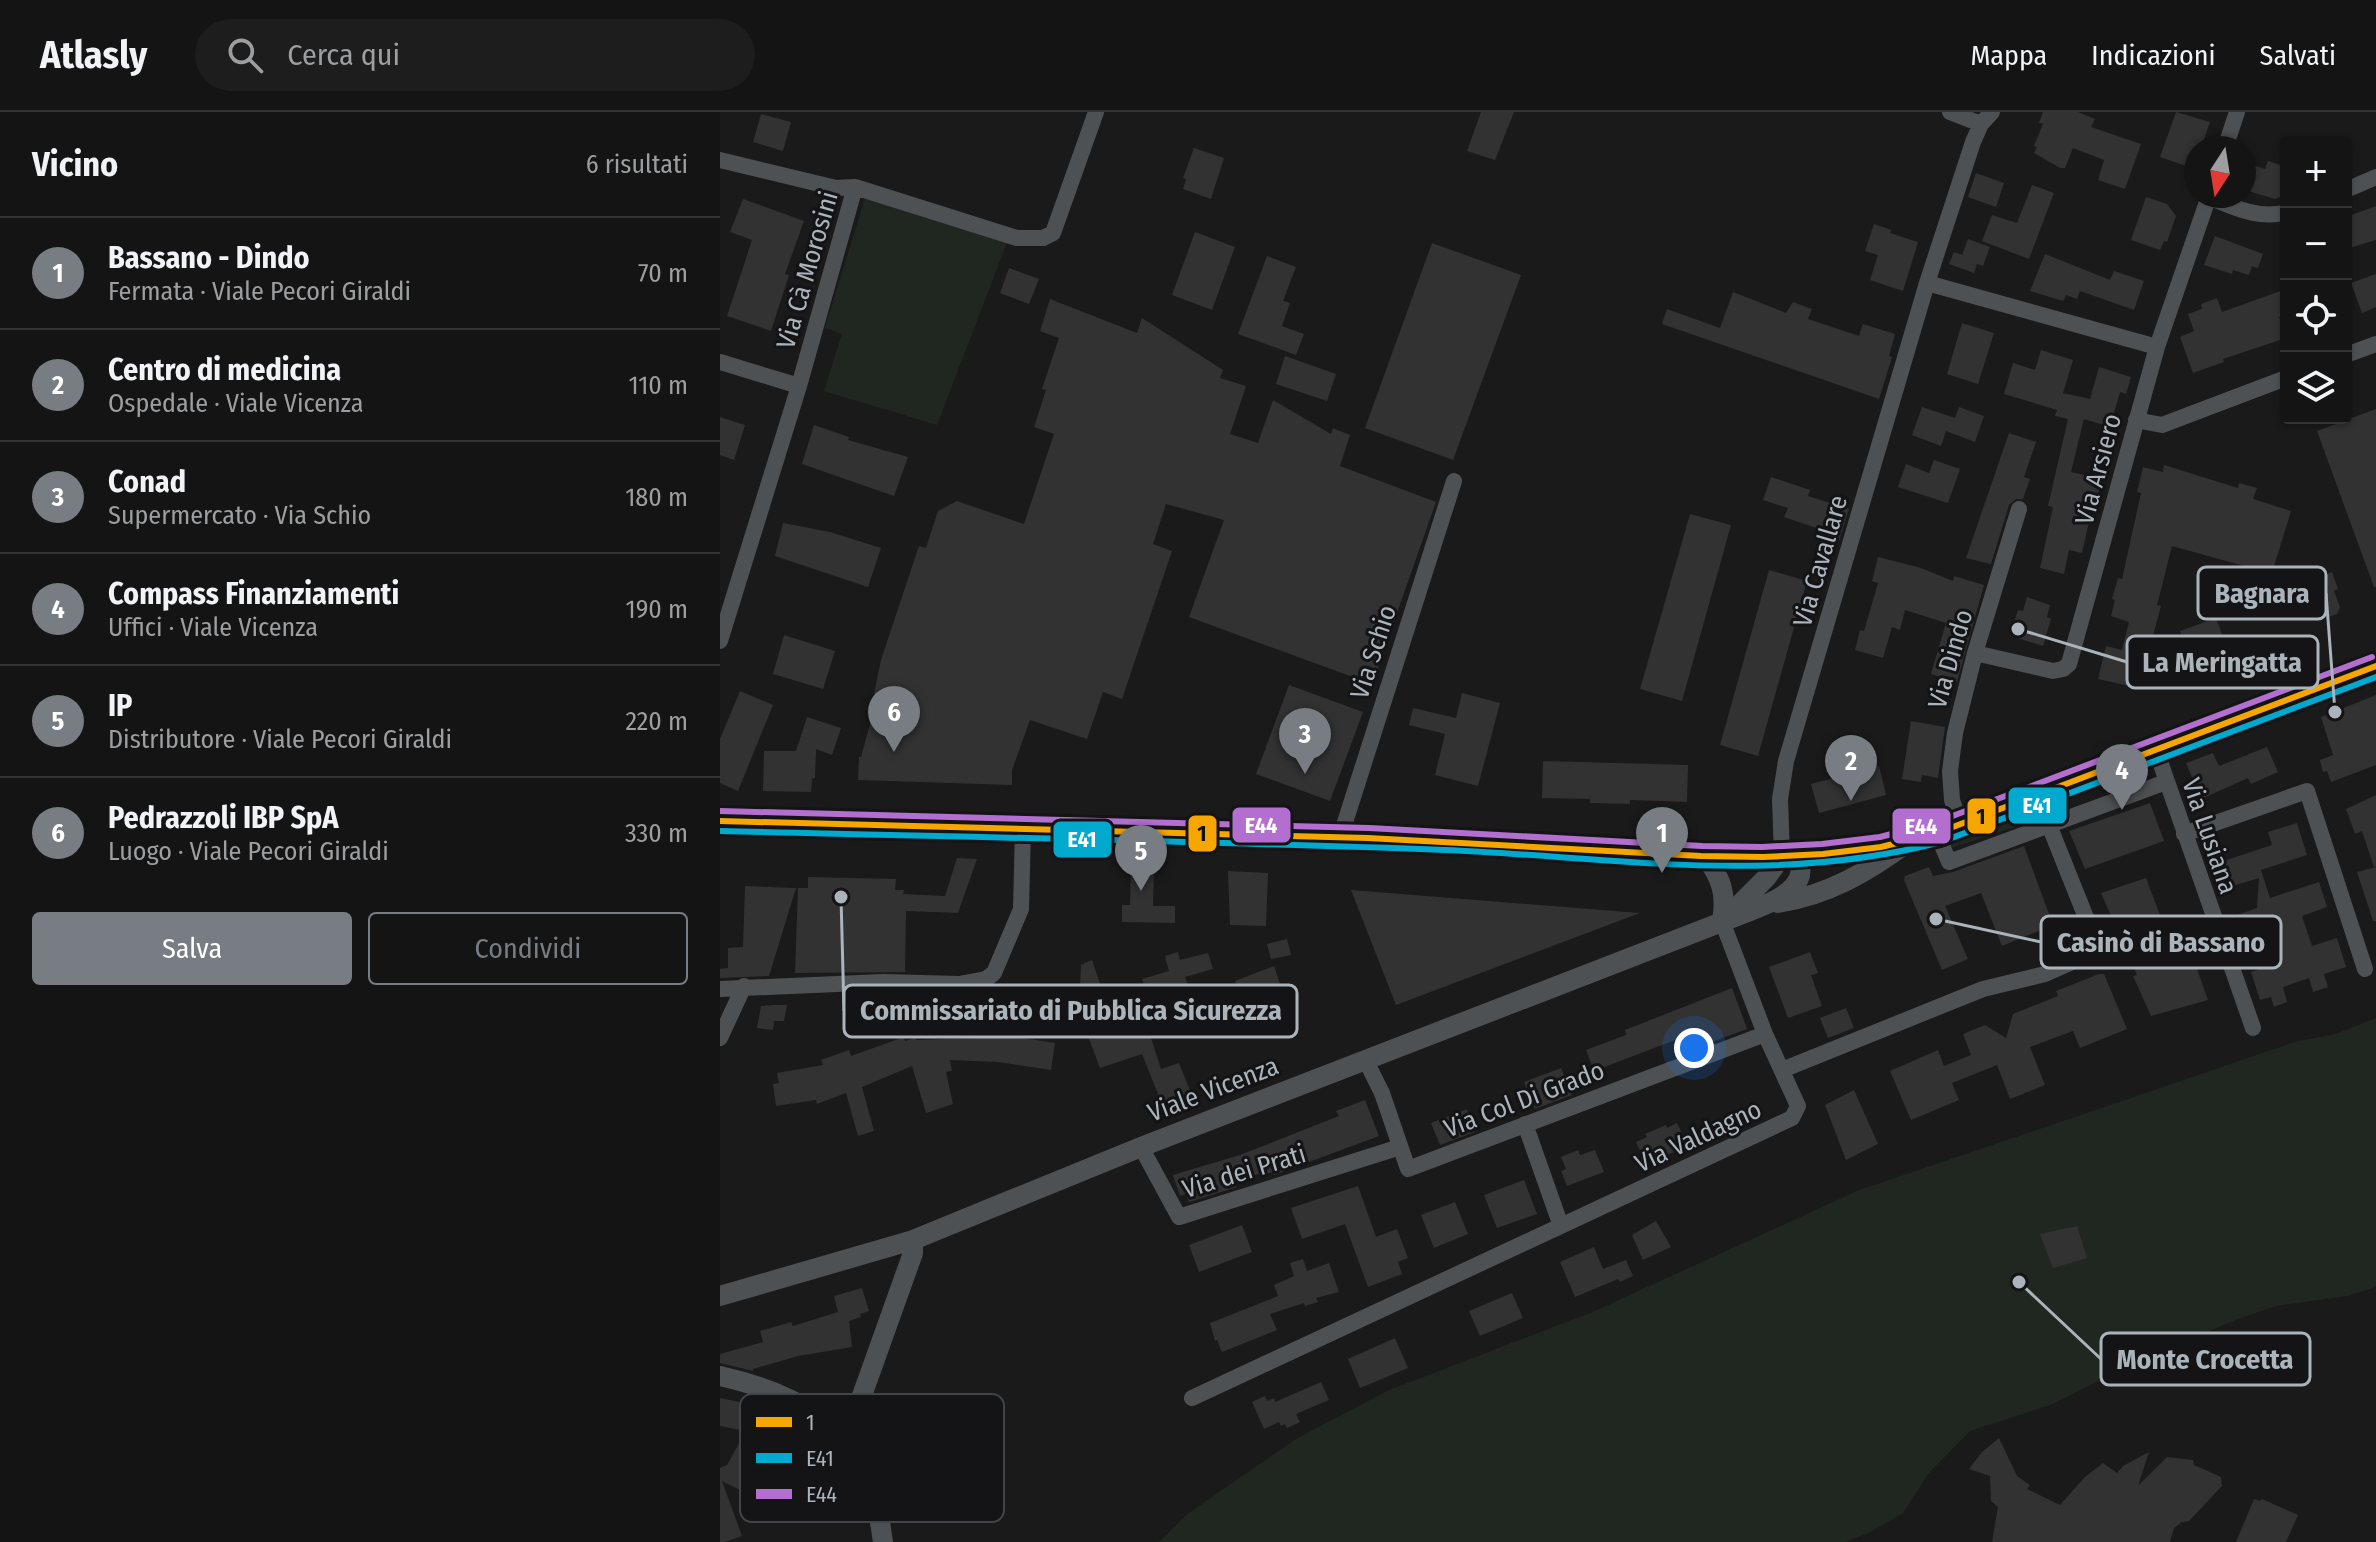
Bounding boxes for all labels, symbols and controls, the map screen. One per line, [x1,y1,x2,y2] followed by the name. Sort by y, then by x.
[195,19,755,91] search box
[40,32,147,78] text: Atlasly
[223,33,267,77] icon: search
[287,37,400,73] text: Cerca qui
[1970,39,2047,72] text: Mappa
[2091,39,2216,72] text: Indicazioni
[2260,39,2336,72] text: Salvati
[2184,136,2256,208] north arrow
[2280,136,2352,424] map controls
[2280,136,2352,208] button: +
[32,144,118,185] text: Vicino
[586,149,688,180] text: 6 risultati
[770,188,845,353] street label: Via Cà Morosini
[2280,208,2352,280] button: −
[108,240,310,276] text: Bassano - Dindo
[53,258,64,289] text: 1
[638,258,688,289] text: 70 m
[108,276,411,307] text: Fermata · Viale Pecori Giraldi
[2280,280,2352,352] button: locate
[108,352,341,388] text: Centro di medicina
[2280,352,2352,424] button: layers
[52,370,64,401] text: 2
[628,370,688,401] text: 110 m
[108,388,363,419] text: Ospedale · Viale Vicenza
[2069,410,2128,528] street label: Via Arsiero
[108,464,186,500] text: Conad
[52,482,64,513] text: 3
[625,482,688,513] text: 180 m
[1787,492,1854,630] street label: Via Cavallare
[108,500,371,531] text: Supermercato · Via Schio
[2198,567,2326,619] callout: Bagnara
[108,576,399,612] text: Compass Finanziamenti
[2214,577,2310,610] text: Bagnara
[51,594,65,625] text: 4
[626,594,688,625] text: 190 m
[1344,601,1403,703] street label: Via Schio
[1922,606,1979,712] street label: Via Dindo
[108,612,318,643] text: Uffici · Viale Vicenza
[2127,636,2318,688] callout: La Meringatta
[2142,646,2302,679] text: La Meringatta
[868,686,920,752] pin: 6
[108,688,132,724] text: IP
[52,706,64,737] text: 5
[625,706,688,737] text: 220 m
[1279,708,1331,774] pin: 3
[108,724,452,755] text: Distributore · Viale Pecori Giraldi
[1825,735,1877,801] pin: 2
[2096,744,2148,810] pin: 4
[2175,774,2244,898] street label: Via Lusiana
[2007,786,2068,825] line badge: E41
[2022,792,2052,819] text: E41
[1966,797,1997,835] line badge: 1
[108,800,339,836] text: Pedrazzoli IBP SpA
[1976,803,1986,830] text: 1
[1231,806,1292,844] line badge: E44
[1636,807,1688,873] pin: 1
[1891,807,1952,845] line badge: E44
[1245,812,1277,839] text: E44
[1905,813,1937,840] text: E44
[1187,814,1218,853] line badge: 1
[51,818,65,849] text: 6
[625,818,688,849] text: 330 m
[1052,820,1113,859] line badge: E41
[1197,820,1207,847] text: 1
[1115,825,1167,891] pin: 5
[1067,826,1097,853] text: E41
[108,836,389,867] text: Luogo · Viale Pecori Giraldi
[32,912,352,985] button: Salva
[368,912,688,985] button: Condividi
[2041,916,2281,968] callout: Casinò di Bassano
[2057,926,2265,959] text: Casinò di Bassano
[844,985,1297,1037] callout: Commissariato di Pubblica Sicurezza
[860,994,1282,1027] text: Commissariato di Pubblica Sicurezza
[1674,1028,1714,1068] your location
[1143,1050,1283,1129] street label: Viale Vicenza
[1440,1055,1609,1144] street label: Via Col Di Grado
[1630,1094,1766,1179] street label: Via Valdagno
[1179,1138,1310,1205] street label: Via dei Prati
[2101,1333,2310,1385] callout: Monte Crocetta
[2116,1343,2294,1376] text: Monte Crocetta
[740,1394,1004,1522] legend
[806,1409,815,1436] text: 1
[806,1445,834,1472] text: E41
[806,1481,837,1508] text: E44

